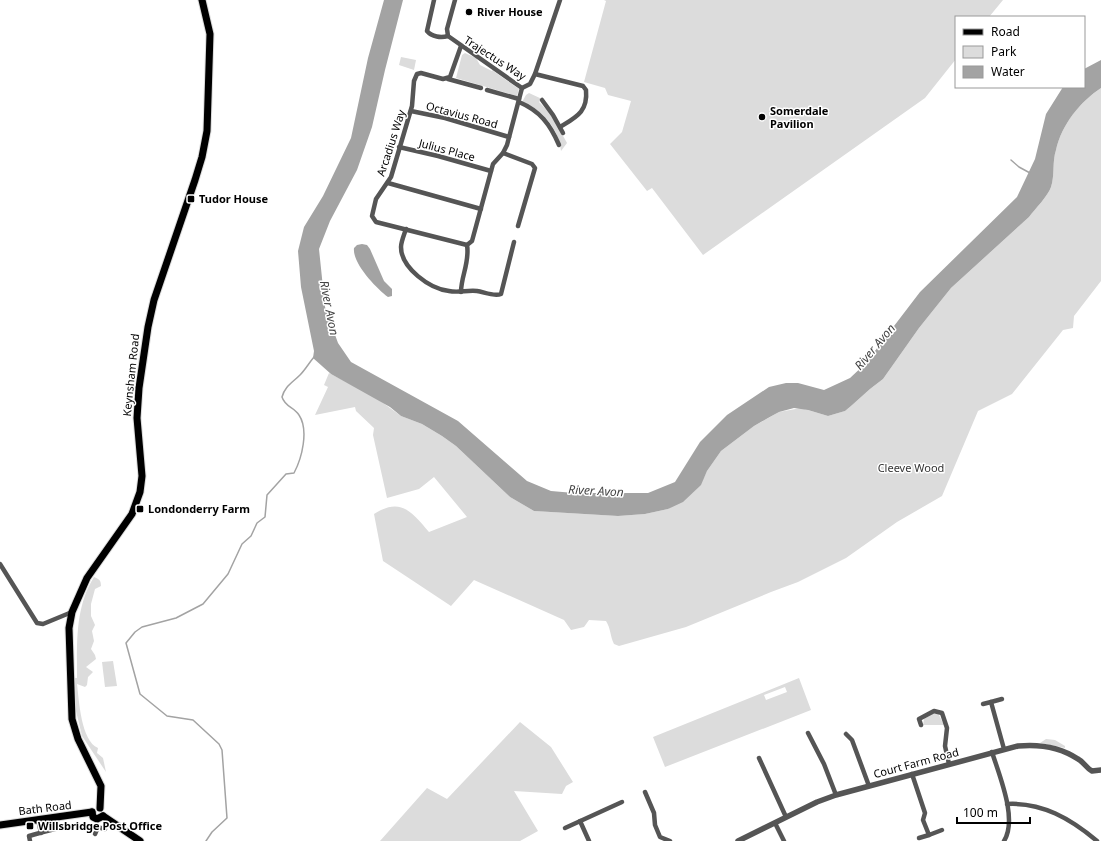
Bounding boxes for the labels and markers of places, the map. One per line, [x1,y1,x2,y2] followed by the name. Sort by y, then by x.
[477,4,543,19] place label: River House
[464,7,474,17] marker: River House
[770,103,829,131] place label: Somerdale Pavilion
[757,112,767,122] marker: Somerdale Pavilion
[199,191,269,206] place label: Tudor House
[186,194,196,204] marker: Tudor House
[148,501,250,516] place label: Londonderry Farm
[135,504,145,514] marker: Londonderry Farm
[38,818,163,833] place label: Willsbridge Post Office
[25,821,35,831] marker: Willsbridge Post Office

